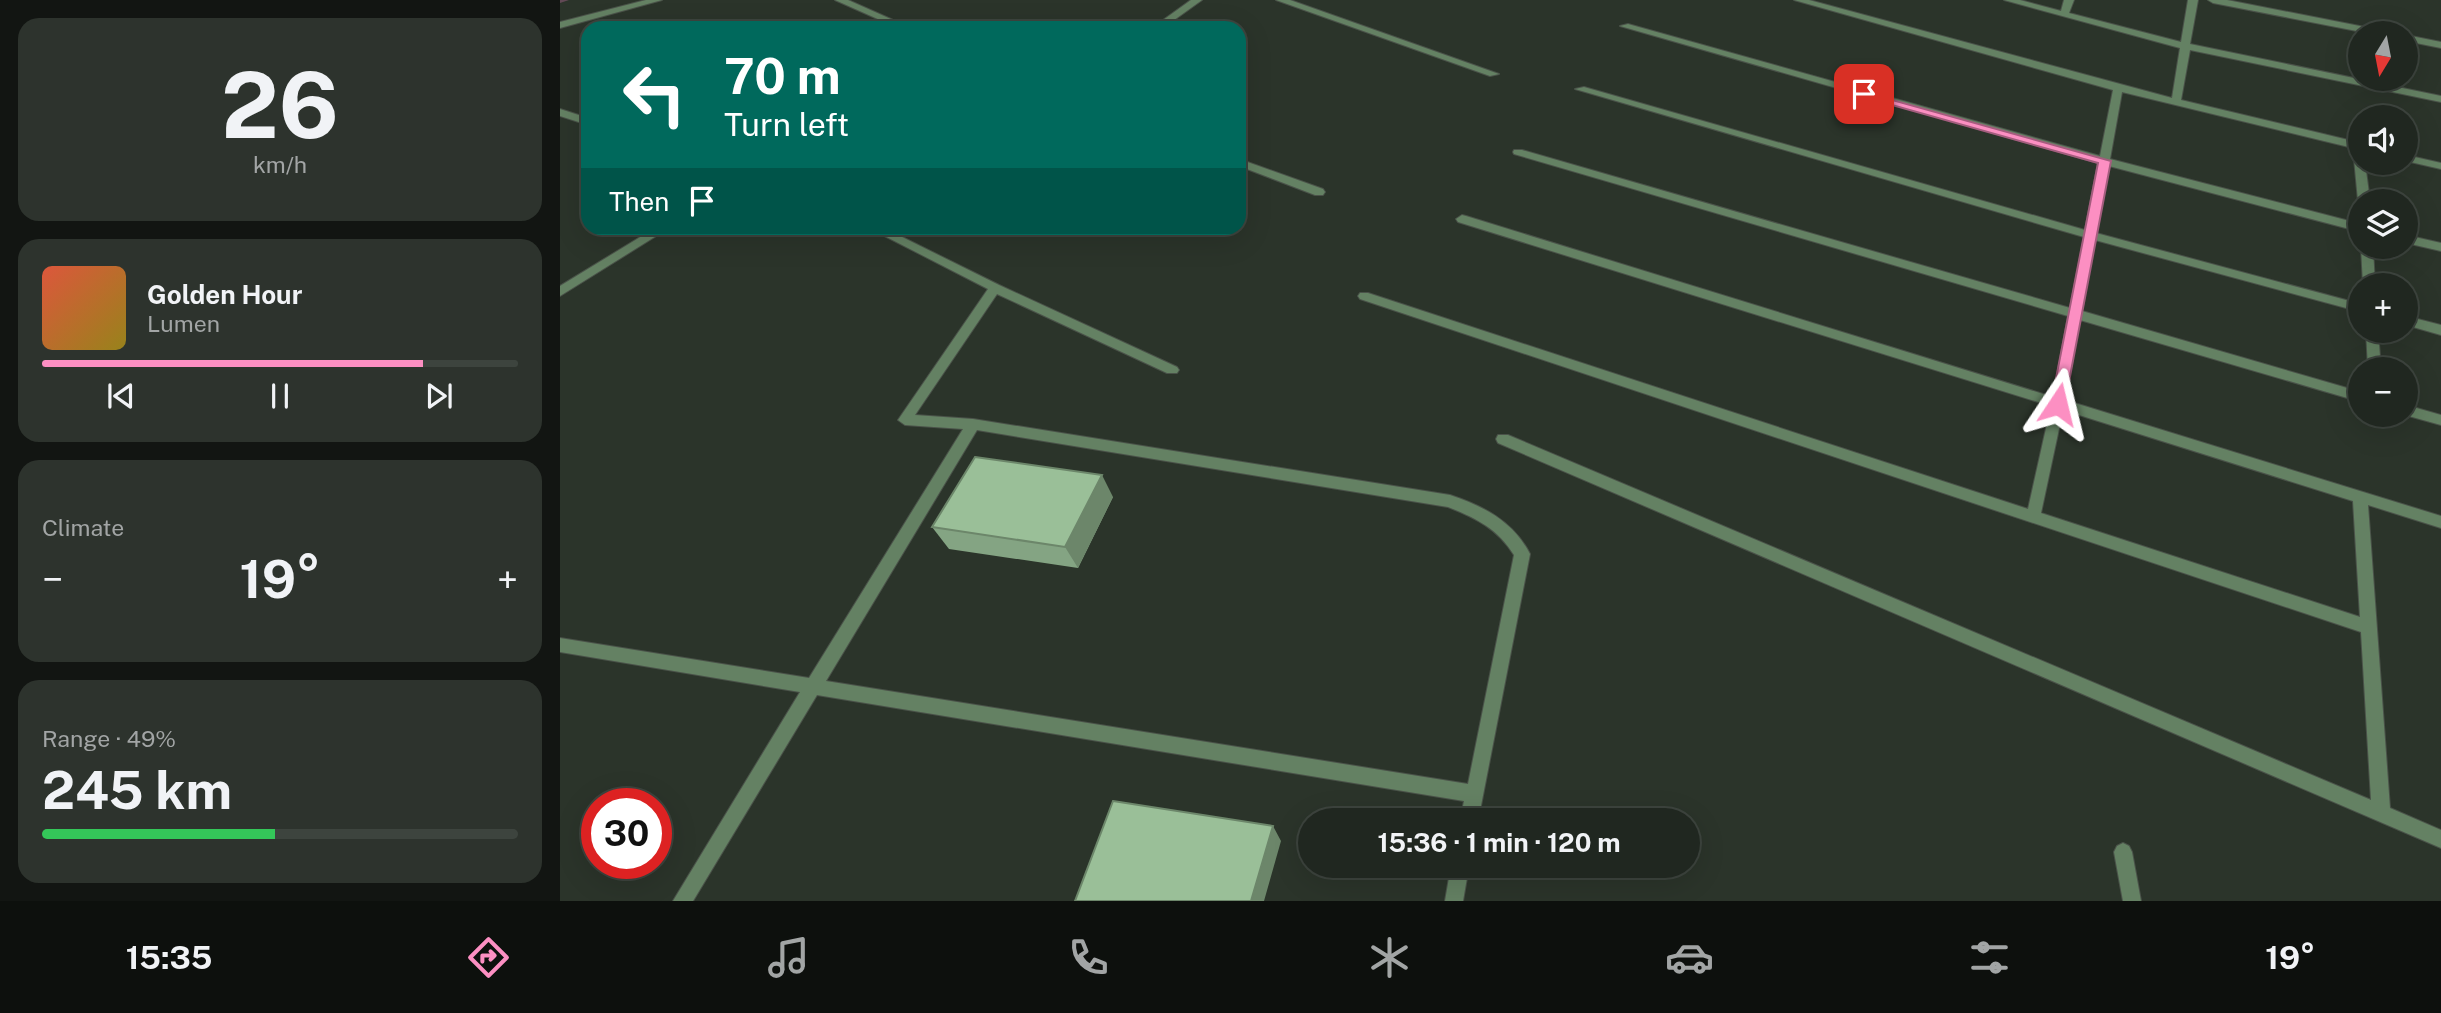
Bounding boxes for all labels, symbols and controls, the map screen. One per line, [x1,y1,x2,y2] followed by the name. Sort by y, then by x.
[2348,21,2418,91] north arrow
[2348,21,2418,427] map controls
[724,47,841,105] text: 70 m
[609,49,700,140] icon: left
[221,52,339,158] text: 26
[1834,64,1894,124] pin
[1845,75,1883,113] icon: arrive
[2348,105,2418,175] button: sound
[724,106,849,143] text: Turn left
[253,151,307,178] text: km/h
[683,182,721,220] icon: arrive
[609,186,669,217] text: Then
[2348,189,2418,259] button: layers
[2348,273,2418,343] button: +
[147,279,302,310] text: Golden Hour
[147,310,220,337] text: Lumen
[2348,357,2418,427] button: −
[2021,367,2095,441] position arrow
[102,377,140,415] icon: previous
[261,377,299,415] icon: pause
[420,377,458,415] icon: next
[42,514,124,541] text: Climate
[239,549,321,610] text: 19°
[42,557,63,602] text: −
[497,557,518,602] text: +
[42,725,176,752] text: Range · 49%
[42,760,232,821] text: 245 km
[581,788,672,879] speed limit sign: 30
[1377,827,1621,858] text: 15:36 · 1 min · 120 m
[464,933,513,982] icon: directions
[764,933,813,982] icon: music
[1064,933,1113,982] icon: phone
[1365,933,1414,982] icon: climate
[1665,933,1714,982] icon: car
[1965,933,2014,982] icon: filters
[126,939,212,976] text: 15:35
[2265,939,2315,976] text: 19°

